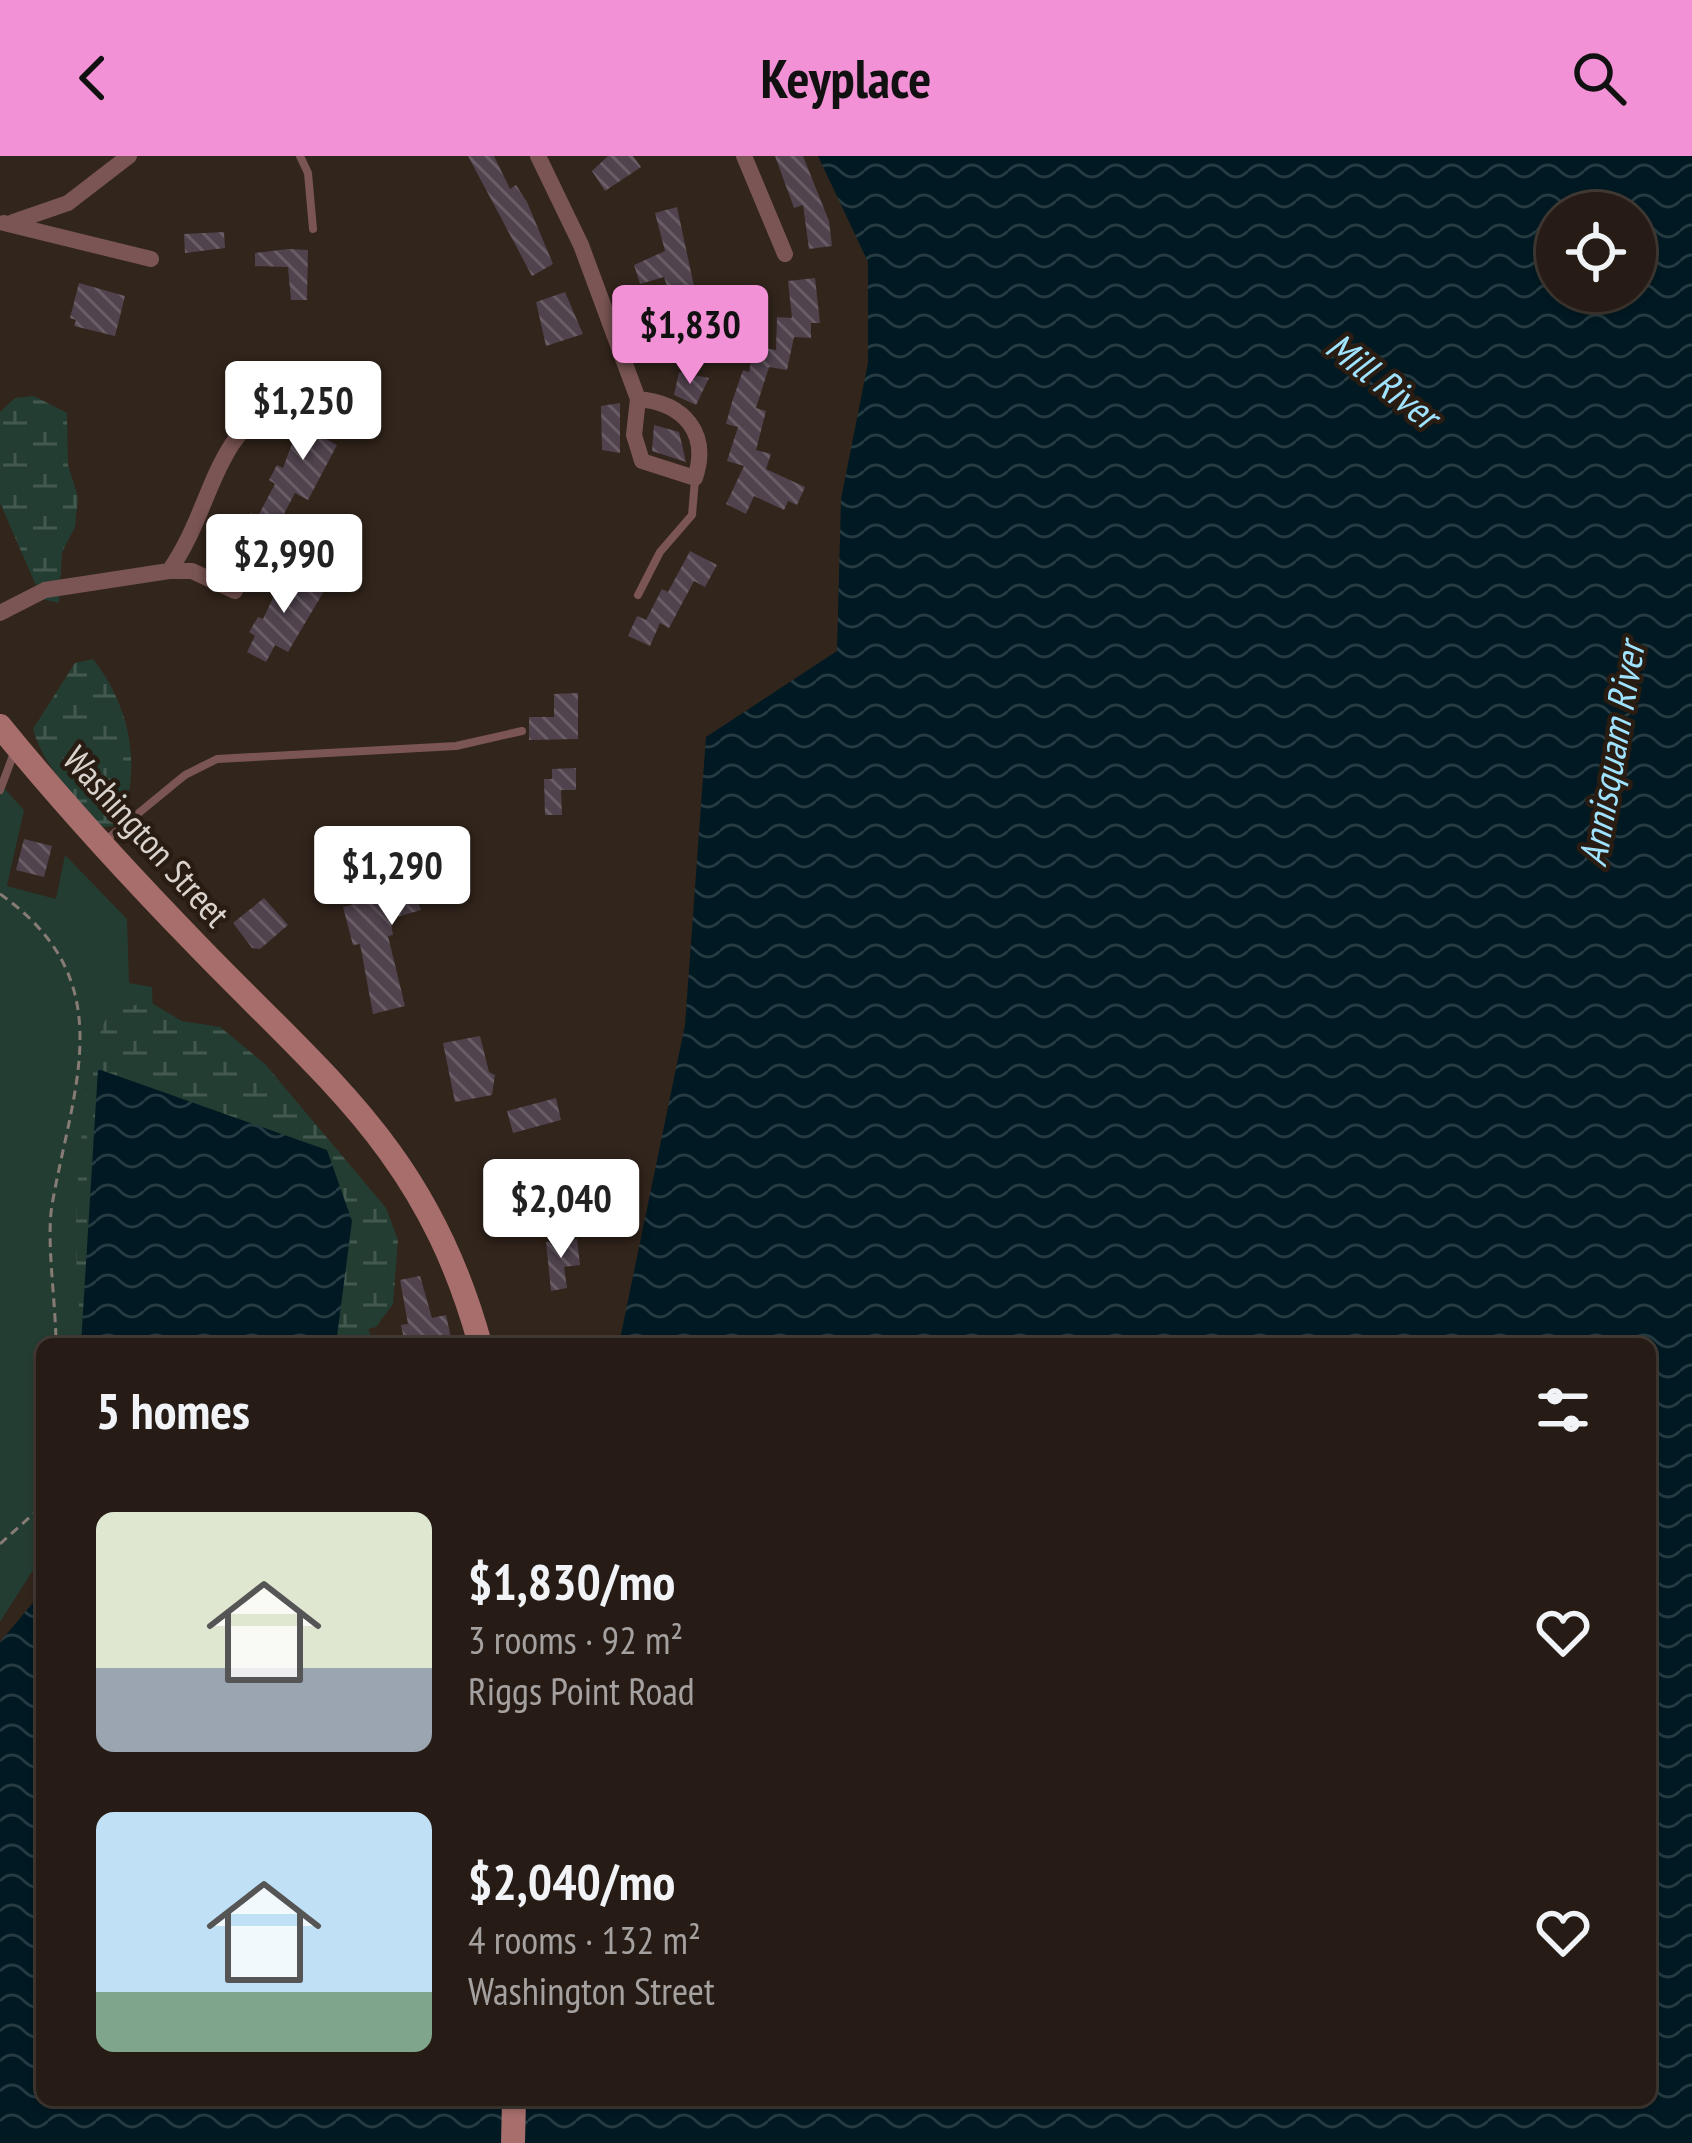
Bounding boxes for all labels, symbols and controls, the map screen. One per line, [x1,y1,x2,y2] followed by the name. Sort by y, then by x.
[761,43,931,113] text: Keyplace
[60,45,126,111] icon: back
[1566,45,1632,111] icon: search
[1536,192,1656,312] map controls
[1536,192,1656,312] button: locate
[592,285,788,387] pin: $1,830
[639,298,741,349] text: $1,830
[1317,320,1454,443] water label: Mill River
[205,361,401,463] pin: $1,250
[252,374,354,425] text: $1,250
[186,514,382,616] pin: $2,990
[233,527,335,578] text: $2,990
[1566,633,1657,870] water label: Annisquam River
[53,736,241,936] street label: Washington Street
[294,826,490,928] pin: $1,290
[341,839,443,890] text: $1,290
[463,1159,659,1261] pin: $2,040
[510,1172,612,1223] text: $2,040
[96,1377,250,1443] text: 5 homes
[1530,1377,1596,1443] icon: filters
[468,1548,675,1614] text: $1,830/mo
[192,1560,336,1704] icon: home
[1530,1599,1596,1665] icon: heart
[468,1614,683,1665] text: 3 rooms · 92 m²
[468,1665,695,1716] text: Riggs Point Road
[468,1848,675,1914] text: $2,040/mo
[192,1860,336,2004] icon: home
[1530,1899,1596,1965] icon: heart
[468,1914,701,1965] text: 4 rooms · 132 m²
[468,1965,715,2016] text: Washington Street

